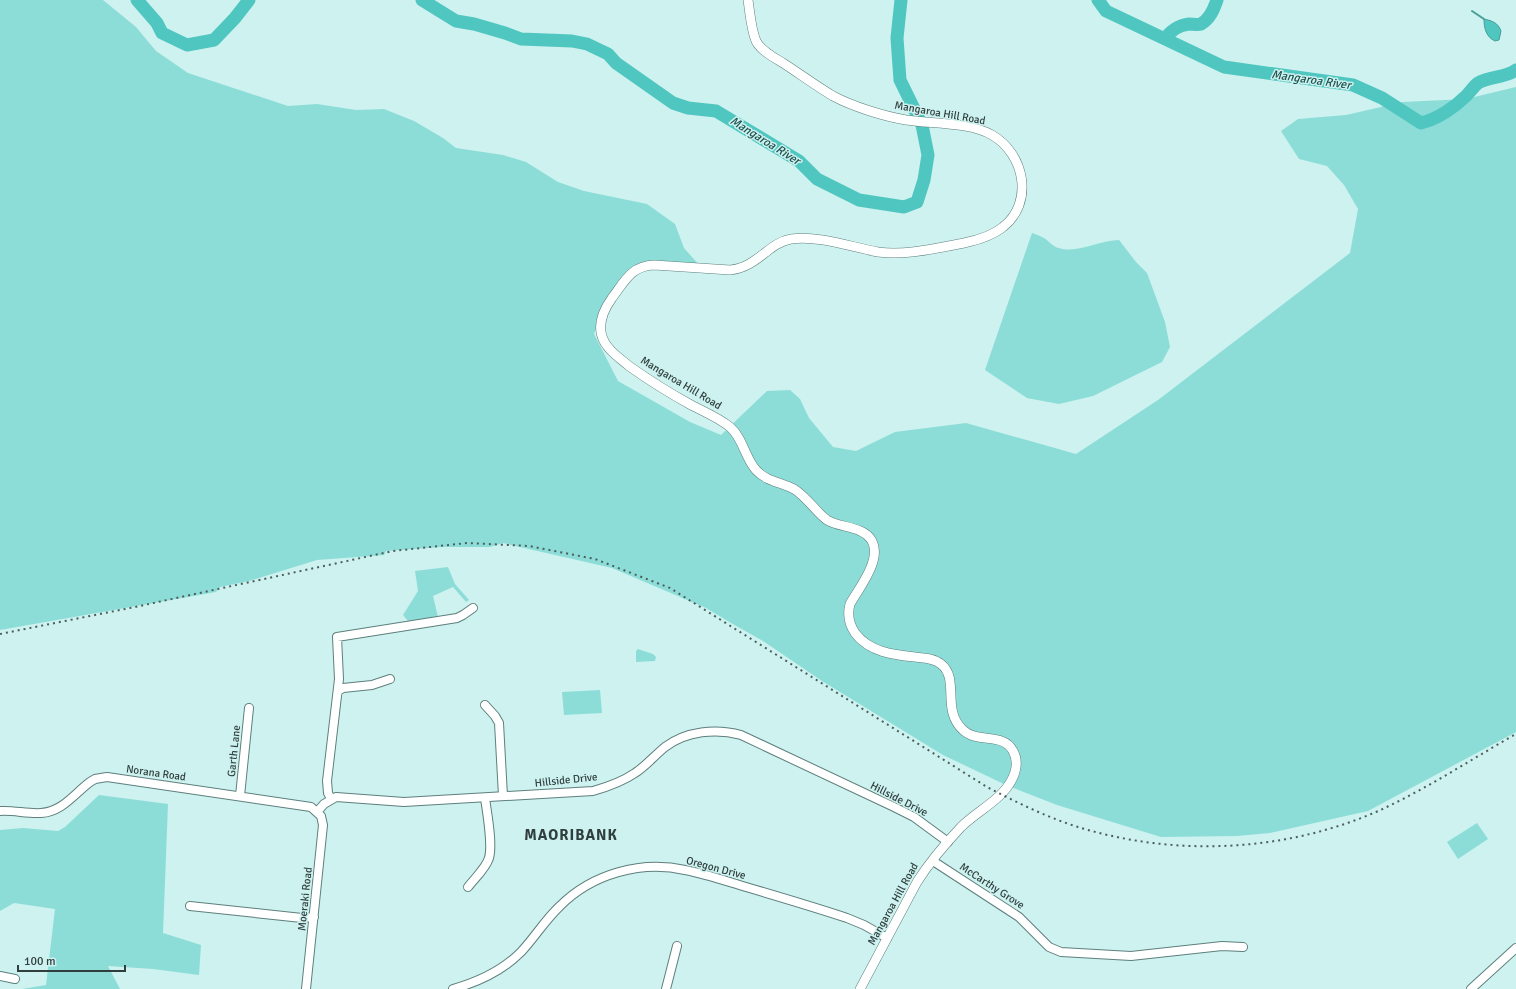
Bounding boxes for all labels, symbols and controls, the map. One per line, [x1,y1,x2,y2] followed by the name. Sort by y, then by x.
[1270,67,1353,93] water label: Mangaroa River
[894,99,987,127] street label: Mangaroa Hill Road
[727,113,804,169] water label: Mangaroa River
[638,354,724,412] street label: Mangaroa Hill Road
[225,725,243,777] street label: Garth Lane
[125,762,187,784] street label: Norana Road
[534,770,598,790] street label: Hillside Drive
[868,779,930,819] street label: Hillside Drive
[524,826,618,844] district label: MAORIBANK
[685,854,747,882] street label: Oregon Drive
[865,860,921,947] street label: Mangaroa Hill Road
[957,860,1027,912] street label: McCarthy Grove
[295,866,315,932] street label: Moeraki Road
[18,947,125,973] scale bar
[24,954,56,969] text: 100 m

